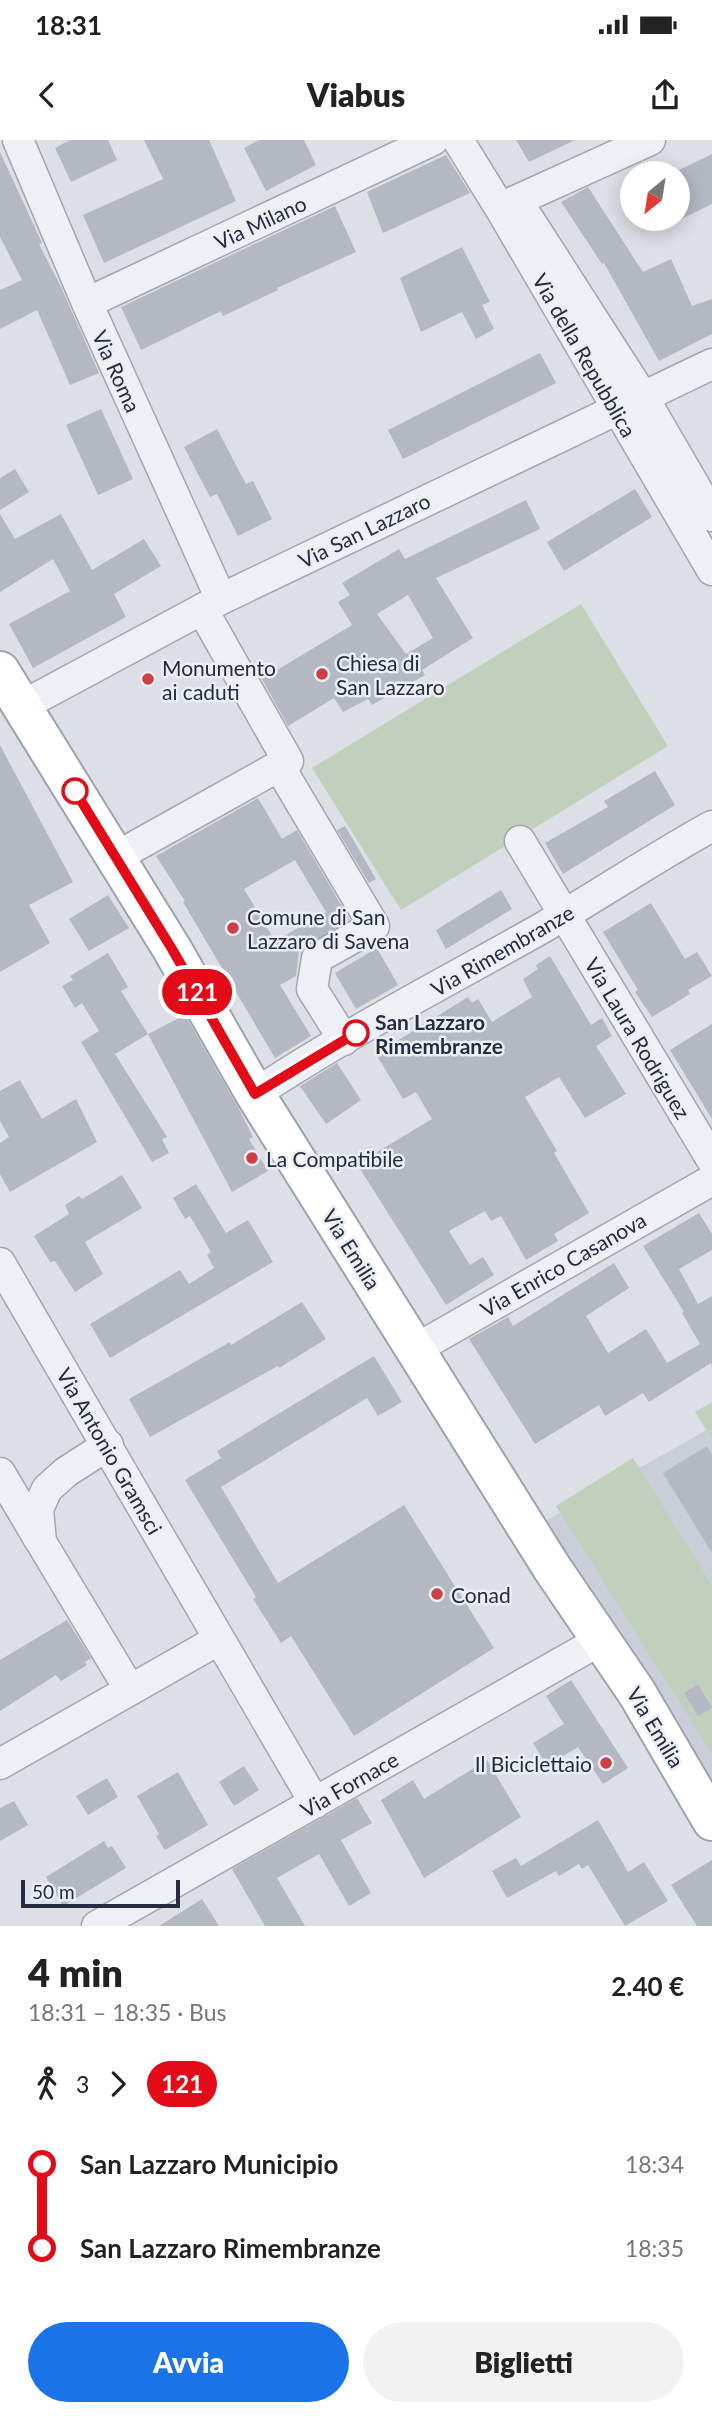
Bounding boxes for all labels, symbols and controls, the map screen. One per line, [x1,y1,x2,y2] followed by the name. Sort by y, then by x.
[35,9,102,41] text: 18:31
[307,75,405,114] text: Viabus
[28,76,66,114] icon: back
[646,76,684,114] icon: share
[620,161,690,231] north arrow
[620,161,690,231] map controls
[210,190,310,254] street label: Via Milano
[528,269,642,441] street label: Via della Repubblica
[88,326,146,416] street label: Via Roma
[294,487,434,573] street label: Via San Lazzaro
[336,650,445,699] place label: Chiesa di San Lazzaro
[162,655,276,704] place label: Monumento ai caduti
[314,666,330,682] marker: Chiesa di San Lazzaro
[140,671,156,687] marker: Monumento ai caduti
[62,778,88,804] unlabelled marker
[426,899,578,1001] street label: Via Rimembranze
[247,904,410,953] place label: Comune di San Lazzaro di Savena
[225,920,241,936] marker: Comune di San Lazzaro di Savena
[580,953,696,1123] street label: Via Laura Rodriguez
[157,969,237,1015] line badge: 121
[176,977,218,1006] text: 121
[375,1009,503,1058] place label: San Lazzaro Rimembranze
[343,1020,369,1046] marker: San Lazzaro Rimembranze
[266,1146,403,1171] place label: La Compatibile
[244,1150,260,1166] marker: La Compatibile
[318,1204,386,1294] street label: Via Emilia
[476,1206,650,1322] street label: Via Enrico Casanova
[52,1363,168,1539] street label: Via Antonio Gramsci
[451,1582,511,1607] place label: Conad
[429,1586,445,1602] marker: Conad
[622,1682,690,1772] street label: Via Emilia
[296,1746,402,1822] street label: Via Fornace
[475,1751,592,1776] place label: Il Biciclettaio
[598,1755,614,1771] marker: Il Biciclettaio
[21,1877,180,1909] scale bar
[32,1880,75,1903] text: 50 m
[28,1949,123,1995] text: 4 min
[611,1970,684,2002] text: 2.40 €
[28,1998,227,2026] text: 18:31 – 18:35 · Bus
[28,2065,66,2103] icon: walk
[99,2065,137,2103] icon: forward
[161,2069,203,2098] text: 121
[76,2070,89,2098] text: 3
[80,2148,338,2180] text: San Lazzaro Municipio
[625,2150,684,2178] text: 18:34
[80,2232,381,2264] text: San Lazzaro Rimembranze
[625,2234,684,2262] text: 18:35
[28,2322,349,2402] button: Avvia
[363,2322,684,2402] button: Biglietti

